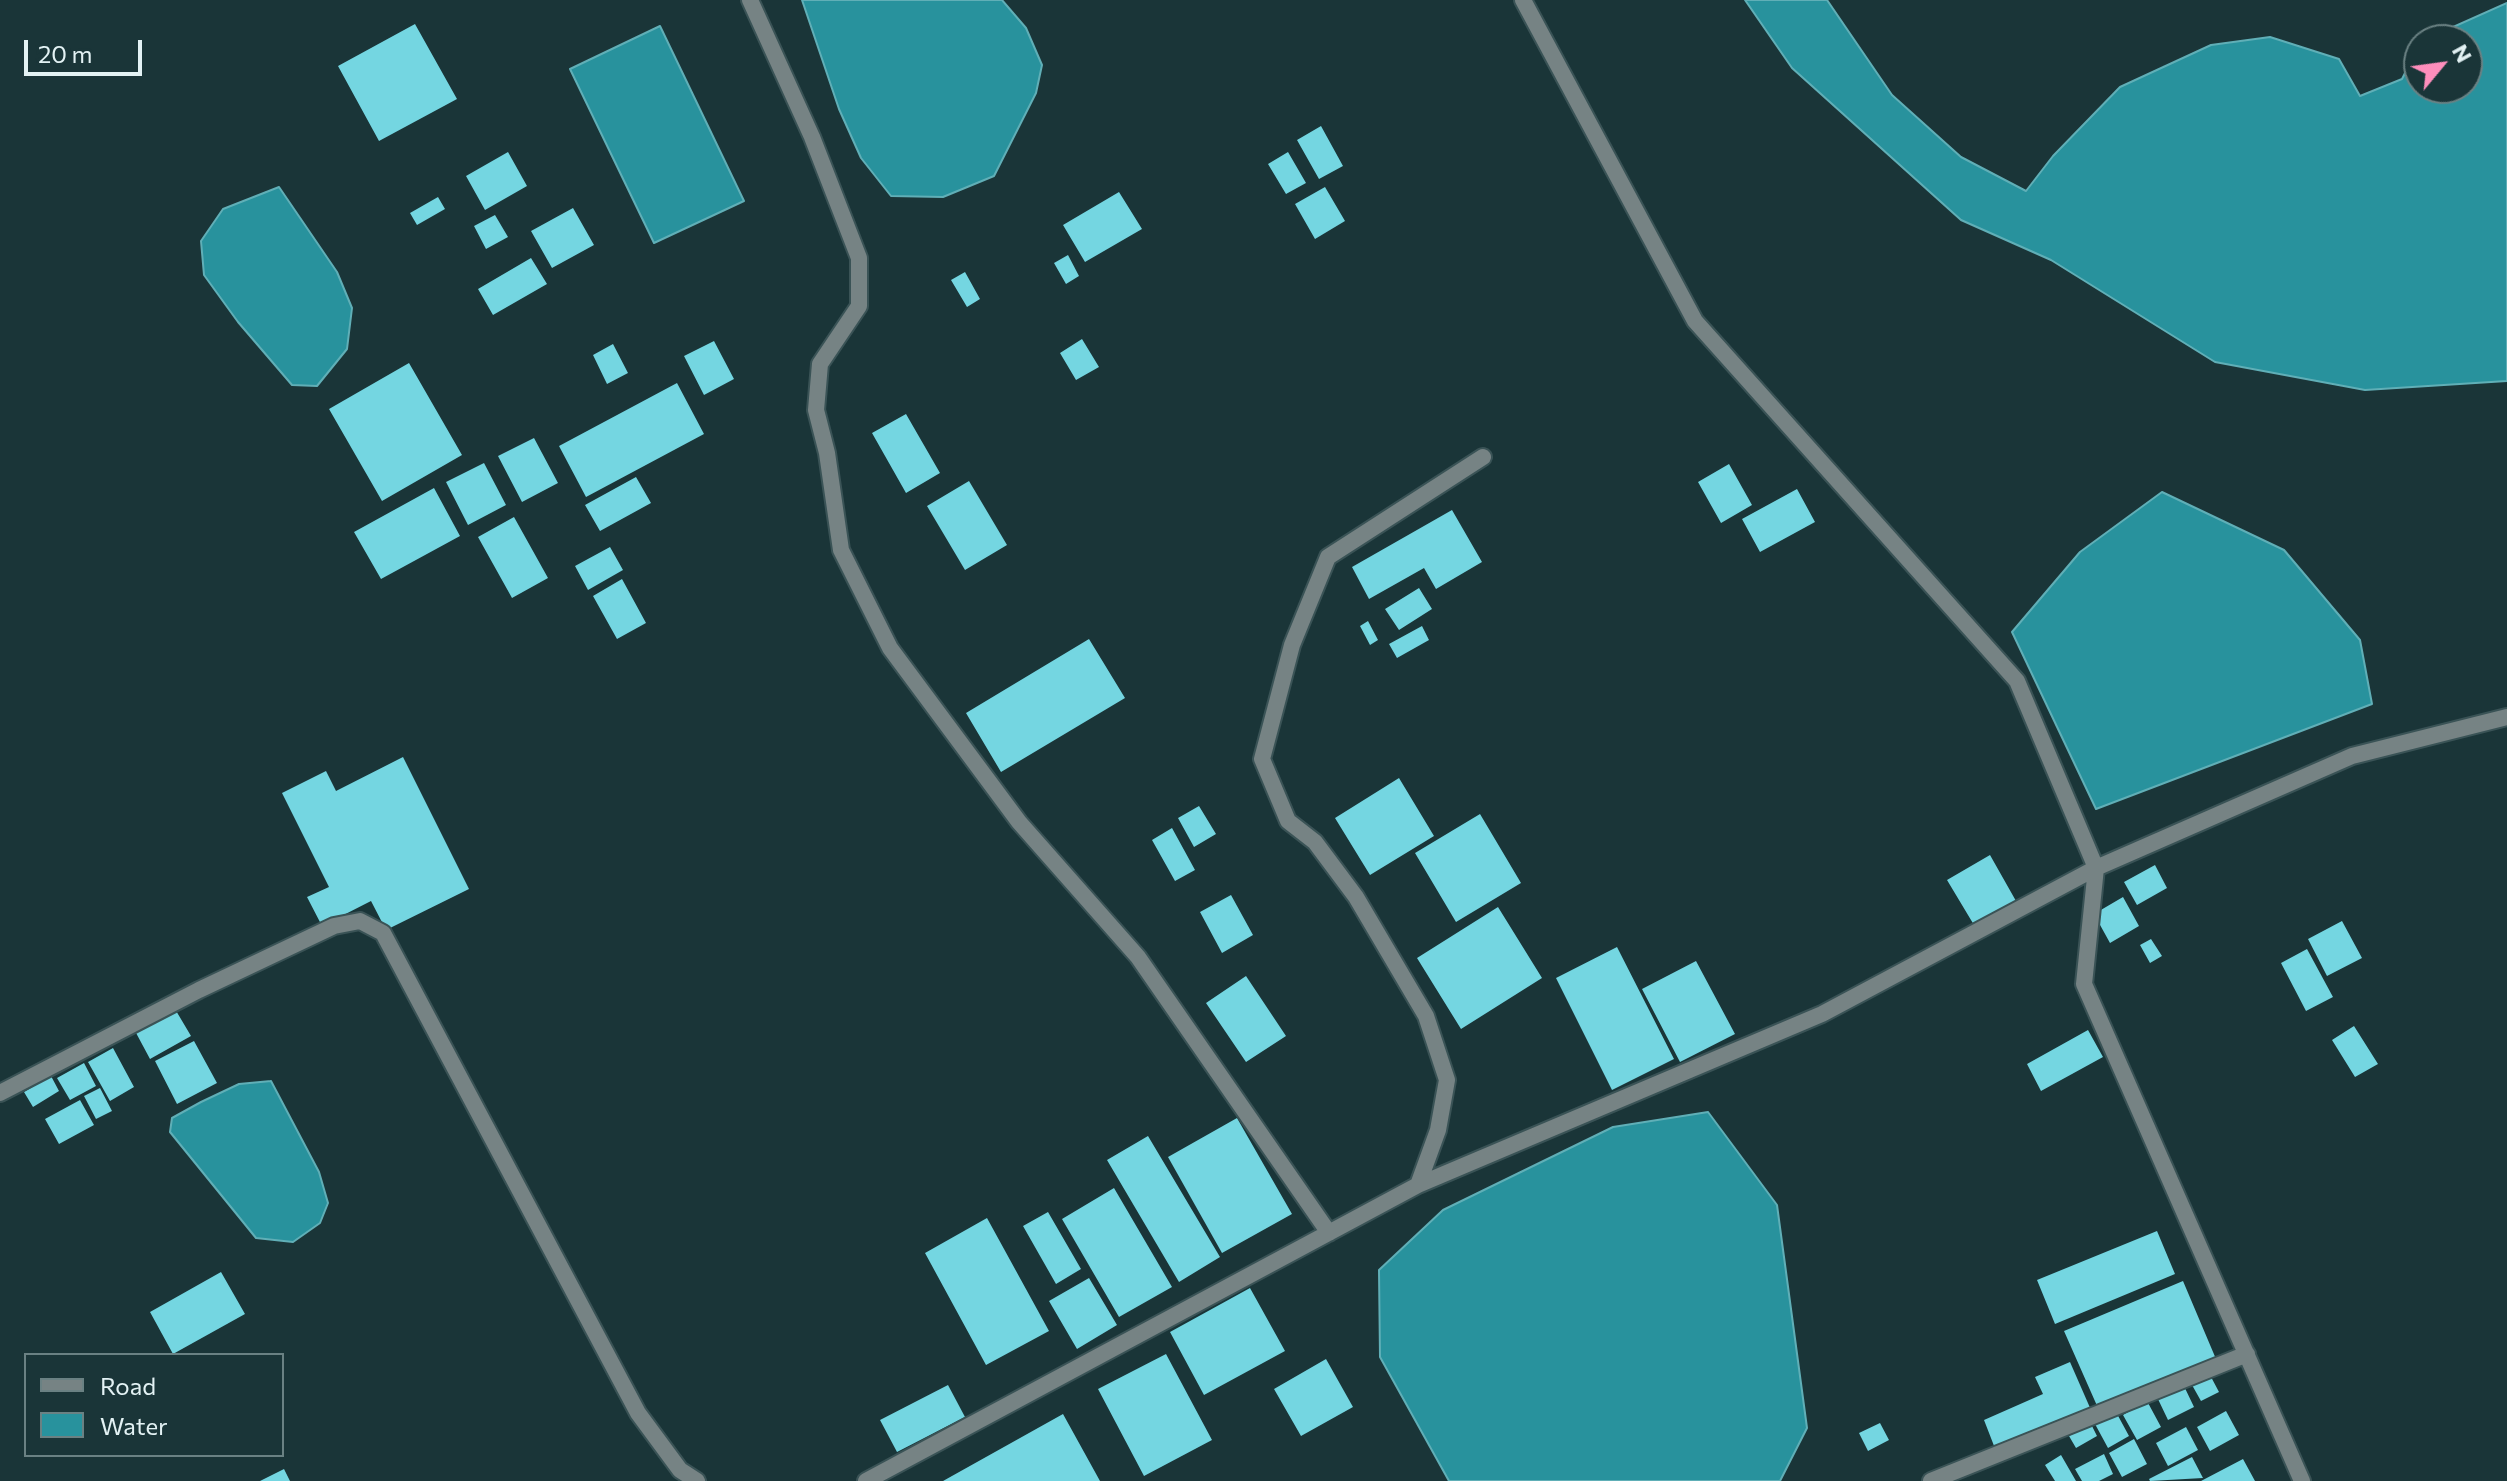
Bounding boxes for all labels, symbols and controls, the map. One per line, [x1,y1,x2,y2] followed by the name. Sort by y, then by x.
[28,24,146,74] scale bar
[2403,24,2483,104] north arrow
[38,39,92,68] text: 20 m
[2447,39,2478,67] text: N
[24,1353,284,1457] legend
[100,1371,156,1400] text: Road
[100,1411,168,1440] text: Water

